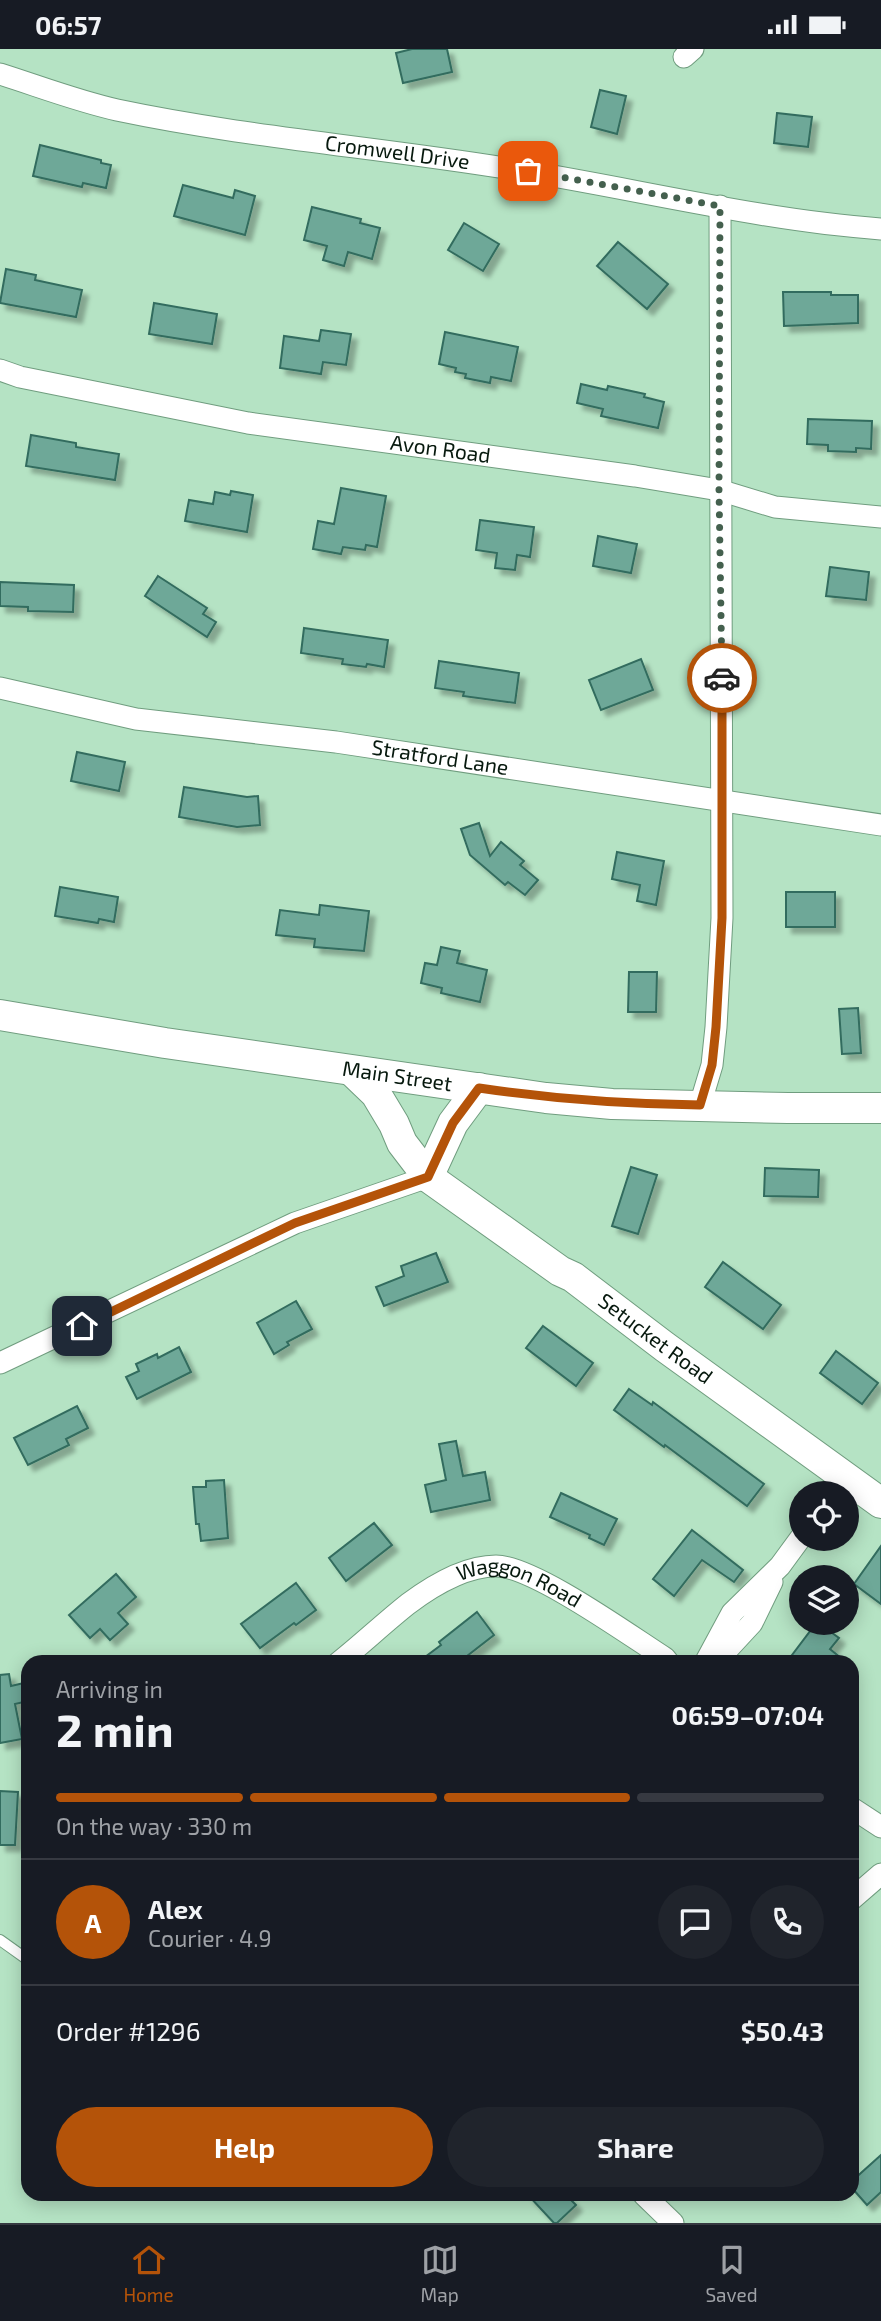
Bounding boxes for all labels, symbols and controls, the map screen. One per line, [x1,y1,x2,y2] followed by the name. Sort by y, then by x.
[35,9,102,40] text: 06:57
[324,129,471,173] street label: Cromwell Drive
[498,141,558,201] pin
[509,152,547,190] icon: bag
[389,429,492,467] street label: Avon Road
[687,643,757,713] courier
[703,659,741,697] icon: car
[370,734,510,779] street label: Stratford Lane
[341,1055,454,1095] street label: Main Street
[594,1287,718,1388] street label: Setucket Road
[52,1296,112,1356] pin
[63,1307,101,1345] icon: home
[789,1481,859,1635] map controls
[789,1481,859,1551] button: locate
[453,1552,587,1612] street label: Waggon Road
[789,1565,859,1635] button: layers
[56,1675,163,1703] text: Arriving in
[672,1699,824,1730] text: 06:59–07:04
[56,1701,174,1756] text: 2 min
[56,1812,252,1840] text: On the way · 330 m
[658,1885,732,1959] button: chat
[750,1885,824,1959] button: phone
[148,1893,203,1924] text: Alex
[85,1907,101,1938] text: A
[148,1924,272,1952] text: Courier · 4.9
[56,2015,201,2046] text: Order #1296
[741,2015,824,2046] text: $50.43
[56,2107,433,2187] button: Help
[447,2107,824,2187] button: Share
[123,2241,174,2306] tab: Home
[421,2241,459,2306] tab: Map
[705,2241,758,2306] tab: Saved

